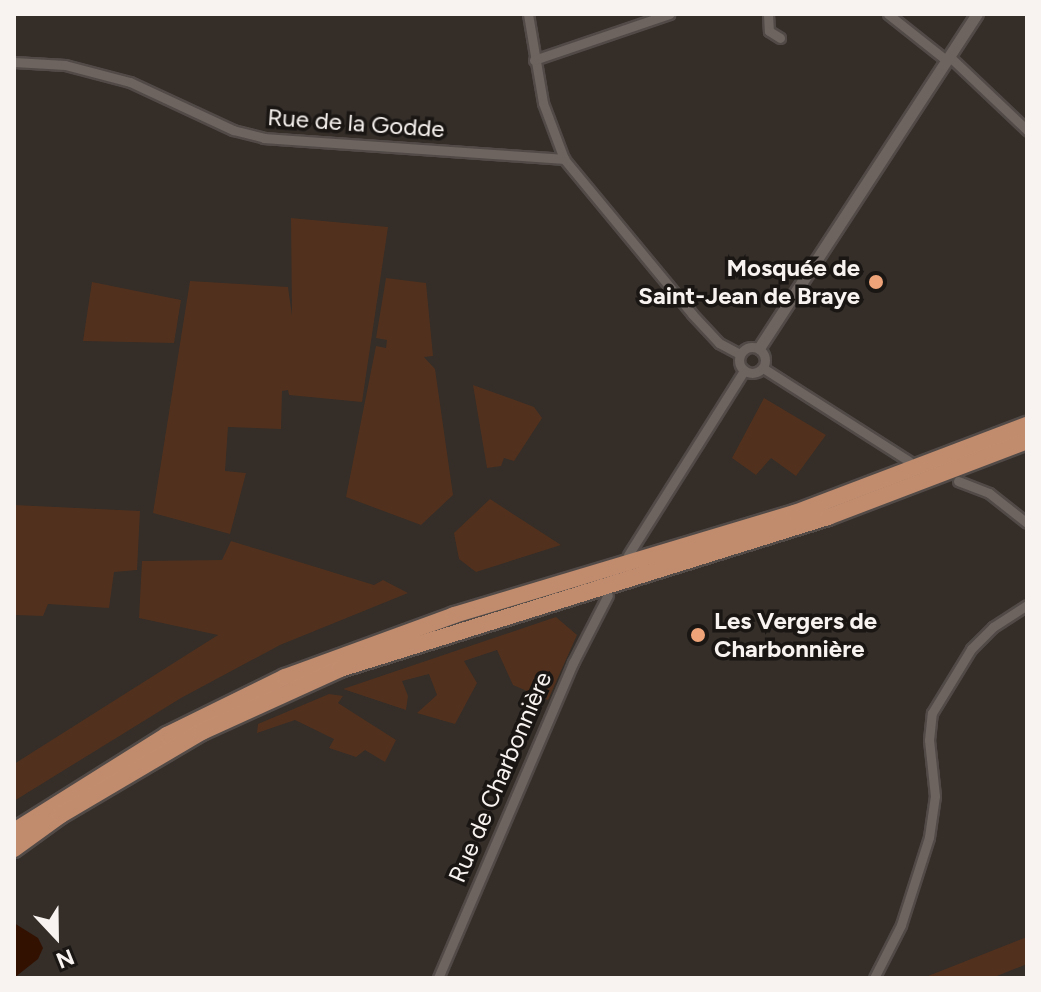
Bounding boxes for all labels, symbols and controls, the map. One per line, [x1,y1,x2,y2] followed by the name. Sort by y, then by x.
[267,102,445,144] street label: Rue de la Godde
[638,254,860,310] place label: Mosquée de Saint-Jean de Braye
[867,273,885,291] marker: Mosquée de Saint-Jean de Braye
[714,607,877,663] place label: Les Vergers de Charbonnière
[689,626,707,644] marker: Les Vergers de Charbonnière
[443,667,557,887] street label: Rue de Charbonnière
[16,896,96,976] north arrow
[52,943,78,974] text: N

